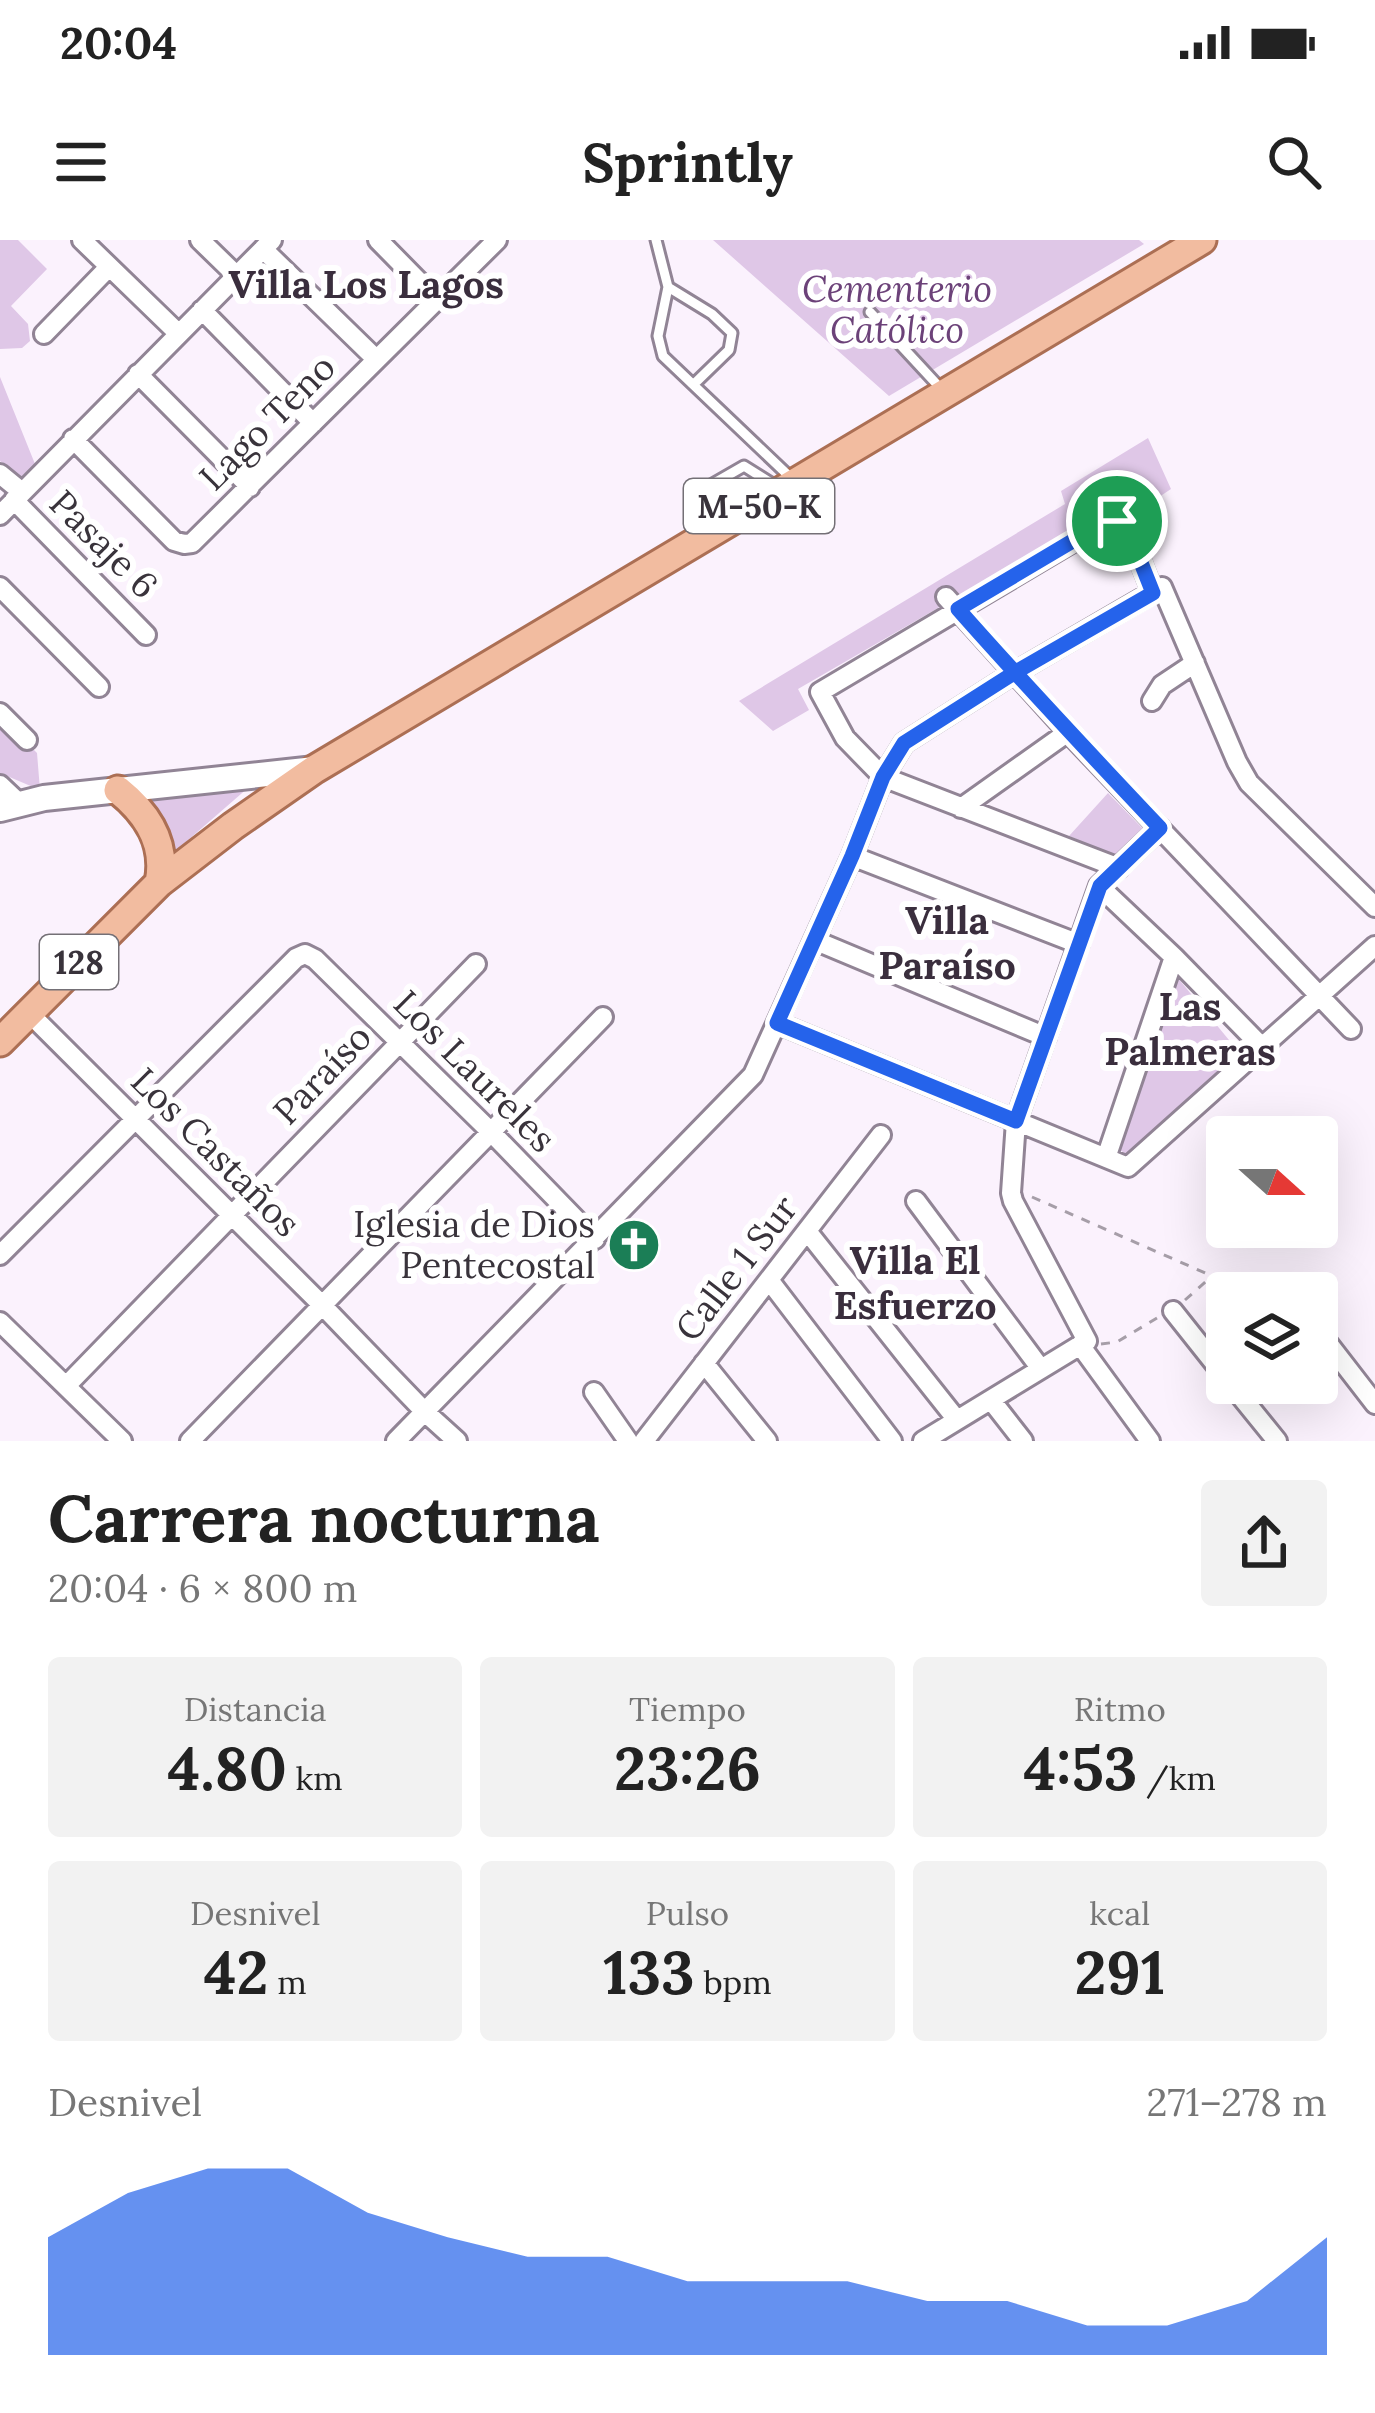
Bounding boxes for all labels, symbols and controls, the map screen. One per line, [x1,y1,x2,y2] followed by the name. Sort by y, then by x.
[60,14,177,71] text: 20:04
[582,128,793,197] text: Sprintly
[48,129,114,195] icon: menu
[1261,129,1327,195] icon: search
[228,259,504,309] district label: Villa Los Lagos
[802,266,992,353] park label: Cementerio Católico
[189,344,345,500] street label: Lago Teno
[1066,470,1168,572] pin
[684,479,834,533] road number: M-50-K
[40,480,168,608] street label: Pasaje 6
[1084,488,1150,554] icon: arrive
[878,895,1016,990] district label: Villa Paraíso
[40,935,118,989] road number: 128
[384,980,566,1162] street label: Los Laureles
[1104,981,1276,1076] district label: Las Palmeras
[263,1014,381,1134] street label: Paraíso
[122,1058,310,1246] street label: Los Castaños
[1206,1116,1338,1248] north arrow
[1206,1116,1338,1404] map controls
[665,1186,807,1350] street label: Calle 1 Sur
[353,1201,595,1288] place label: Iglesia de Dios Pentecostal
[606,1217,662,1273] church icon: Iglesia de Dios Pentecostal
[833,1235,997,1330] district label: Villa El Esfuerzo
[1206,1272,1338,1404] button: layers
[48,1476,600,1560] text: Carrera nocturna
[1201,1480,1327,1606] button: share
[48,1563,358,1613] text: 20:04 · 6 × 800 m
[184,1688,327,1730] text: Distancia
[629,1688,746,1730] text: Tiempo
[1074,1688,1166,1730] text: Ritmo
[168,1730,287,1806] text: 4.80
[614,1730,761,1806] text: 23:26
[1024,1730,1137,1806] text: 4:53
[287,1757,343,1799] text: km
[1137,1757,1216,1799] text: /km
[190,1892,320,1934] text: Desnivel
[646,1892,729,1934] text: Pulso
[1089,1892,1150,1934] text: kcal
[204,1934,268,2010] text: 42
[603,1934,695,2010] text: 133
[1074,1934,1165,2010] text: 291
[268,1961,307,2003] text: m
[695,1961,772,2003] text: bpm
[48,2077,202,2127] text: Desnivel
[1147,2077,1327,2127] text: 271–278 m

